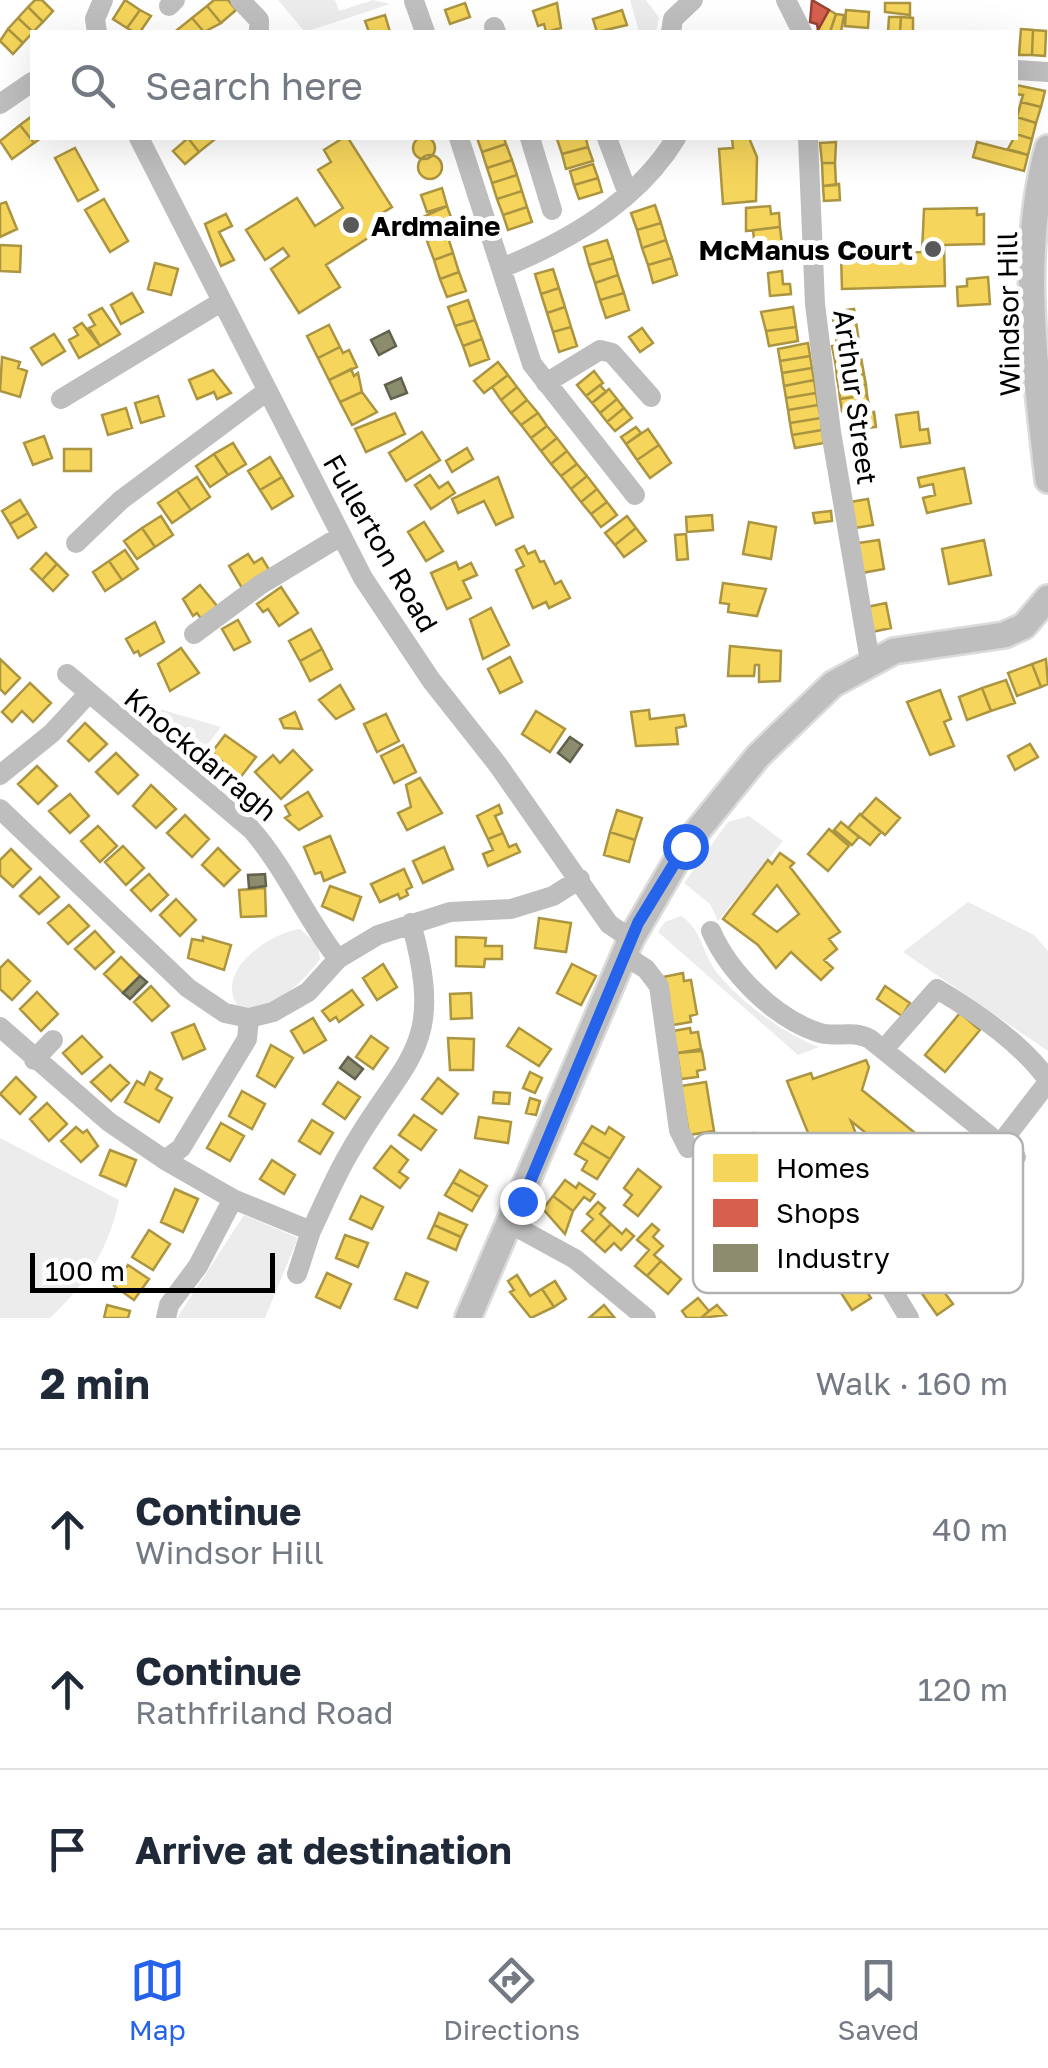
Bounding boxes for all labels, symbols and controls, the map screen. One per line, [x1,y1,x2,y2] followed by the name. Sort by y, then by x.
[30,30,1018,140] search box
[65,58,120,113] icon: search
[145,63,363,108] text: Search here
[371,209,500,242] place label: Ardmaine
[340,214,362,236] marker: Ardmaine
[990,231,1026,397] street label: Windsor Hill
[699,233,913,266] place label: McManus Court
[922,238,944,260] marker: McManus Court
[827,307,885,487] street label: Arthur Street
[317,448,445,638] street label: Fullerton Road
[118,681,284,827] street label: Knockdarragh
[663,824,709,870] route start
[693,1133,1023,1293] legend
[776,1151,870,1184] text: Homes
[500,1179,546,1225] route end
[776,1196,860,1229] text: Shops
[776,1241,890,1274] text: Industry
[30,1248,275,1292] scale bar
[45,1254,125,1287] text: 100 m
[40,1358,150,1408] text: 2 min
[816,1364,1008,1402] text: Walk · 160 m
[135,1488,301,1533] text: Continue
[40,1502,95,1557] icon: ahead
[932,1510,1008,1548] text: 40 m
[135,1533,324,1571] text: Windsor Hill
[135,1648,301,1693] text: Continue
[40,1662,95,1717] icon: ahead
[918,1670,1008,1708] text: 120 m
[135,1693,394,1731] text: Rathfriland Road
[40,1822,95,1877] icon: arrive
[135,1827,512,1872] text: Arrive at destination
[129,1953,186,2046] tab: Map
[443,1953,580,2046] tab: Directions
[837,1953,919,2046] tab: Saved

